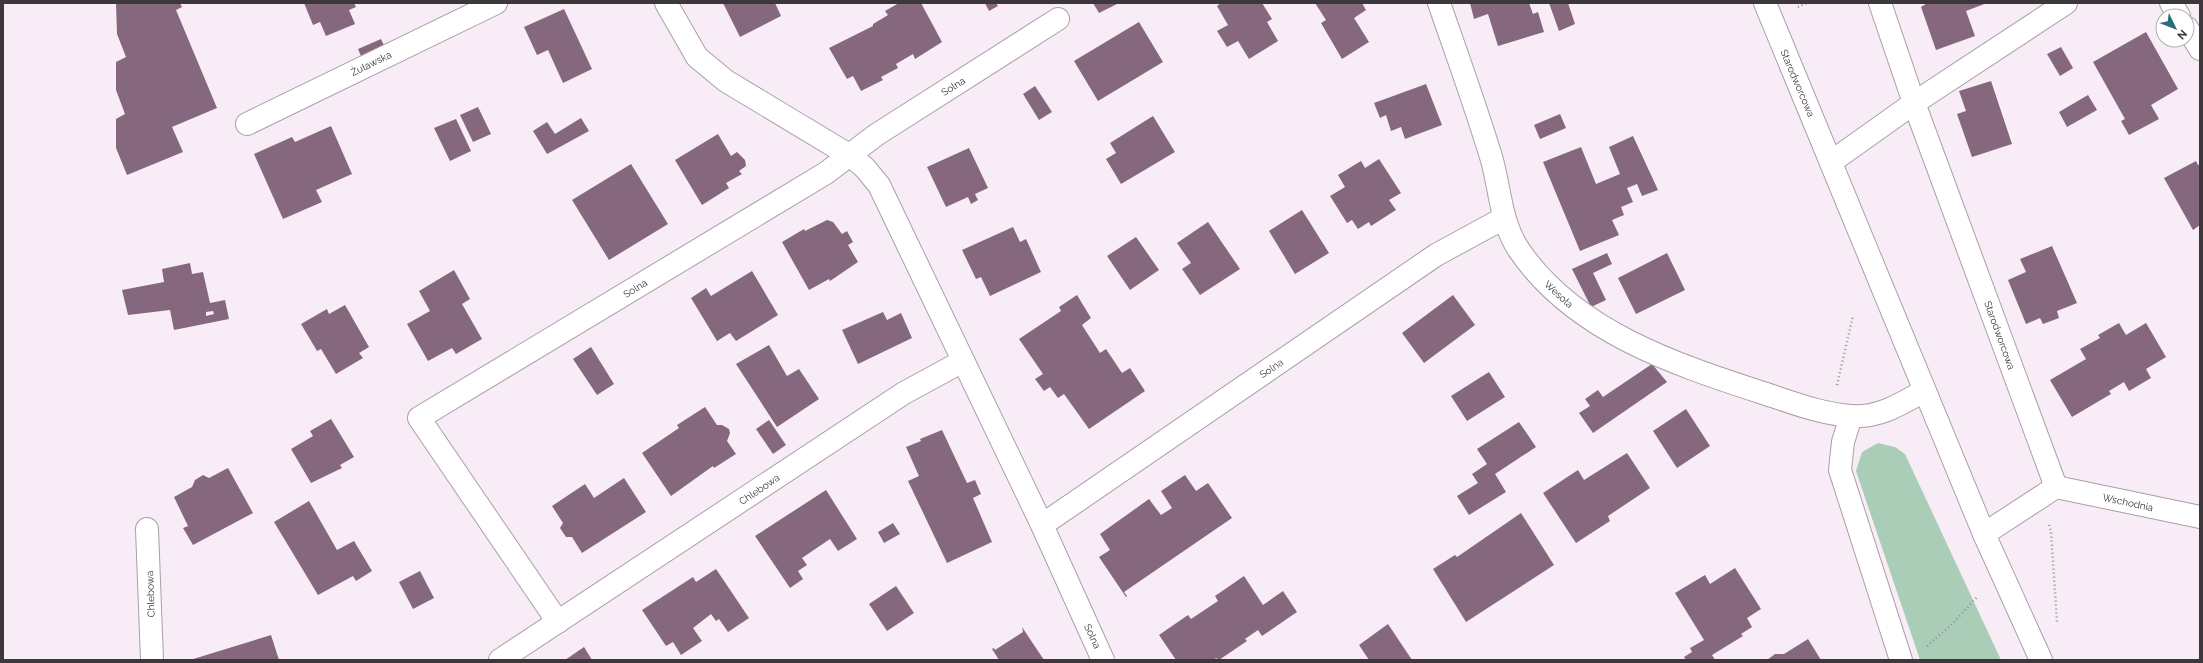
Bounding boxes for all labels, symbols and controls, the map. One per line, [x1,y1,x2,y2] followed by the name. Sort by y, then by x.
[2155,8,2195,48] north arrow
[2174,27,2190,42] text: N
[1778,48,1817,119] street label: Starodworcowa
[349,49,393,78] street label: Żuławska
[939,75,967,98] street label: Solna
[621,277,649,300] street label: Solna
[1542,279,1575,310] street label: Wesoła
[1982,299,2017,371] street label: Starodworcowa
[1257,357,1285,380] street label: Solna
[737,472,782,507] street label: Chlebowa
[2101,492,2154,513] street label: Wschodnia
[144,570,157,617] street label: Chlebowa
[1082,622,1103,650] street label: Solna

